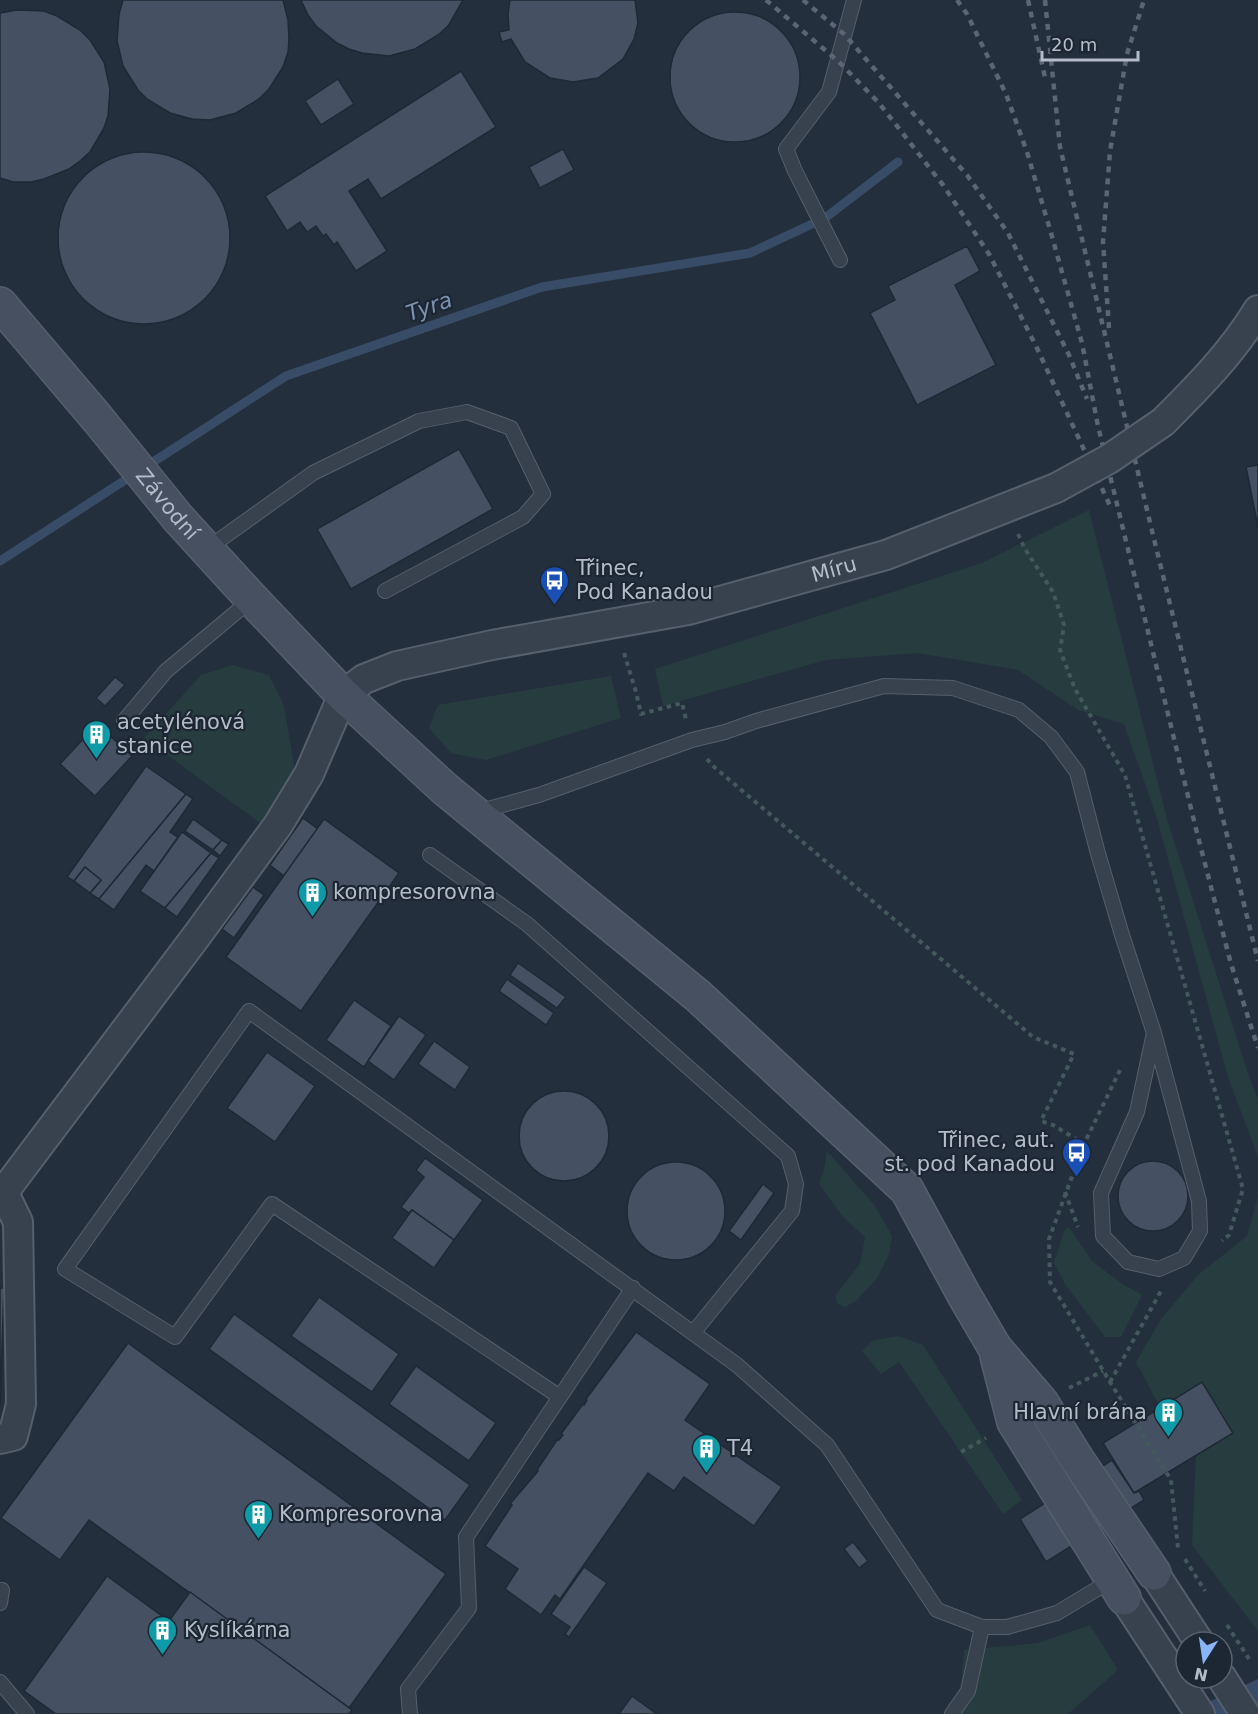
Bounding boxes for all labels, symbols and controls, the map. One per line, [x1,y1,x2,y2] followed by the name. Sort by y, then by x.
[1042,24,1138,62] scale bar
[1051,34,1097,55] text: 20 m
[403,287,455,326] water label: Tyra
[131,464,205,546] street label: Závodní
[809,552,859,587] street label: Míru
[575,556,713,604] place label: Třinec, Pod Kanadou
[539,564,571,606] bus stop icon: Třinec, Pod Kanadou
[117,710,245,758] place label: acetylénová stanice
[80,718,112,760] building icon: acetylénová stanice
[296,876,328,918] building icon: kompresorovna
[333,880,496,904] place label: kompresorovna
[884,1128,1055,1176] place label: Třinec, aut. st. pod Kanadou
[1060,1136,1092,1178] bus stop icon: Třinec, aut. st. pod Kanadou
[1152,1396,1184,1438] building icon: Hlavní brána
[1013,1400,1147,1424] place label: Hlavní brána
[690,1432,722,1474] building icon: T4
[726,1436,753,1460] place label: T4
[242,1498,274,1540] building icon: Kompresorovna
[279,1502,443,1526] place label: Kompresorovna
[147,1614,179,1656] building icon: Kyslíkárna
[184,1618,290,1642] place label: Kyslíkárna
[1174,1630,1234,1690] north arrow
[1192,1663,1210,1685] text: N

